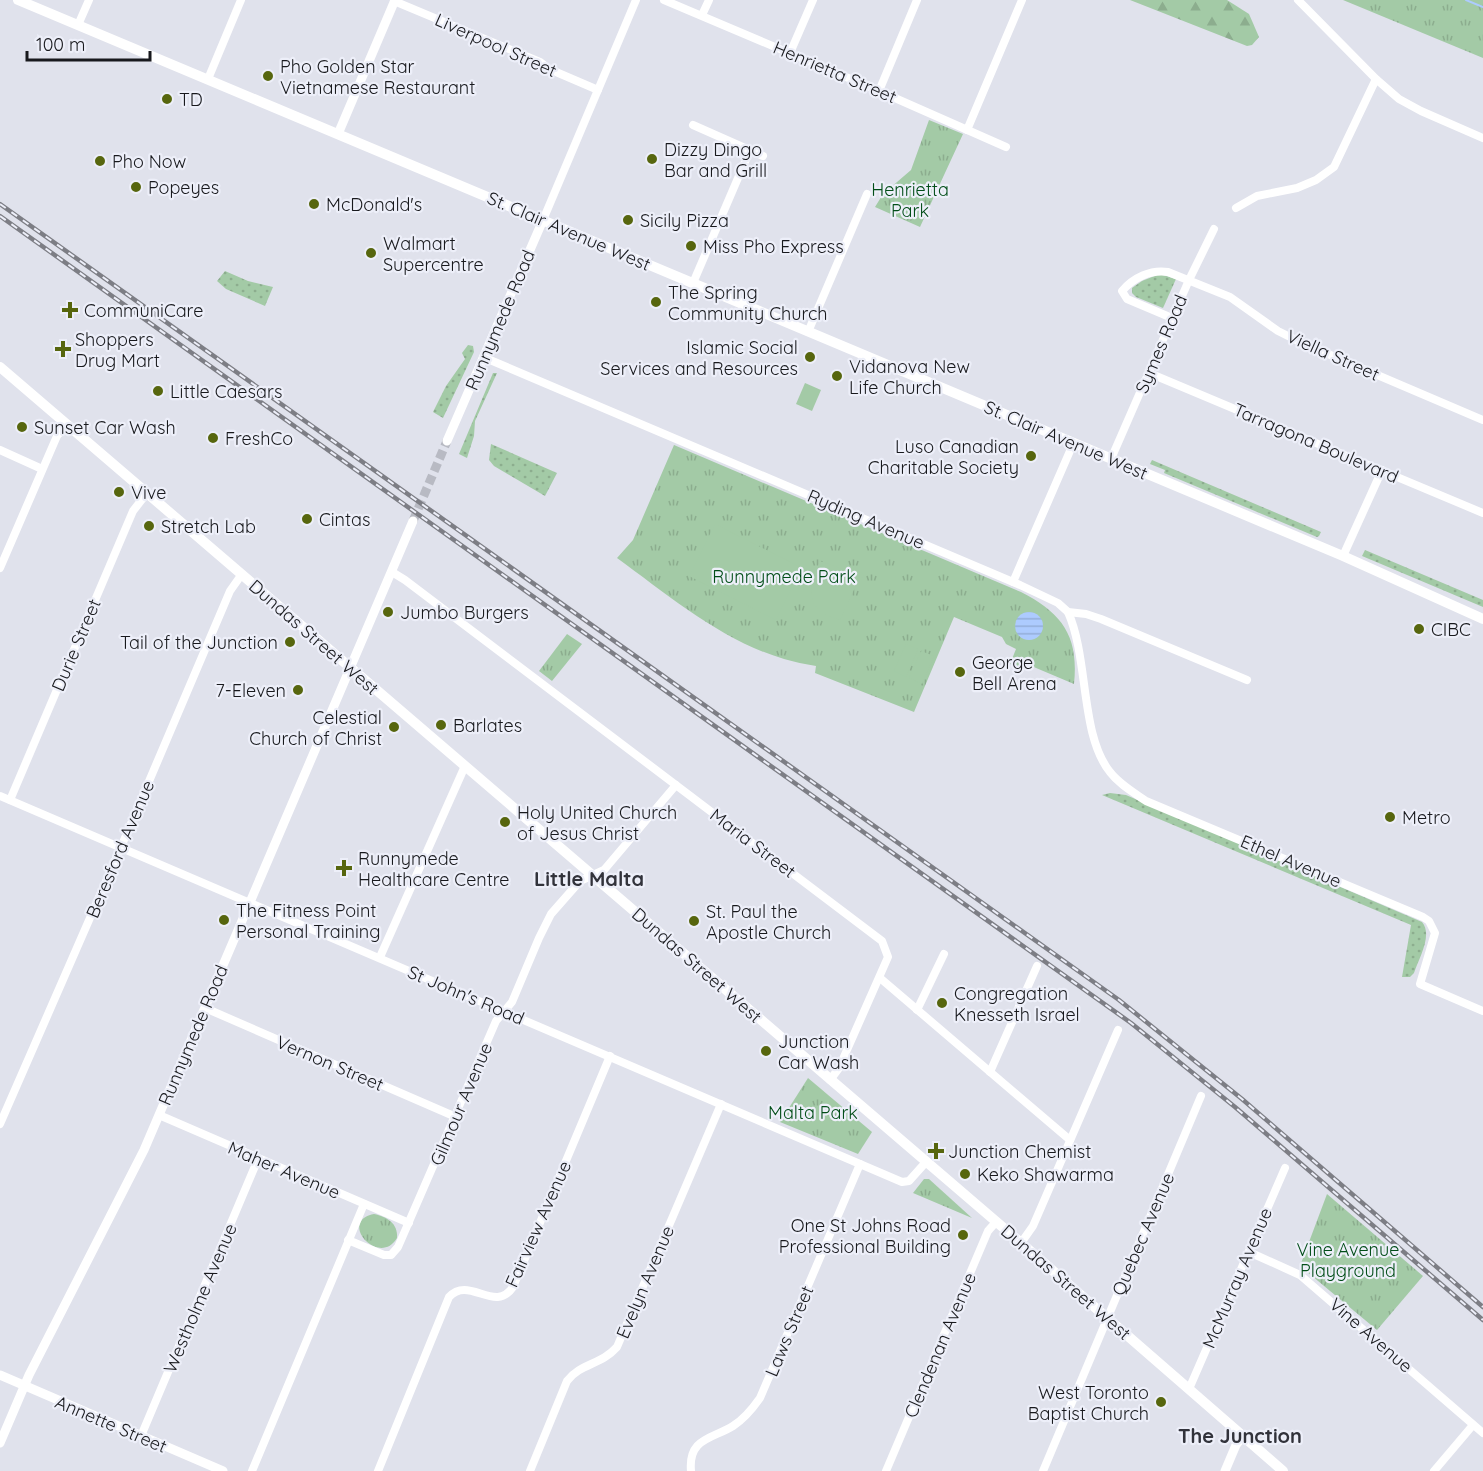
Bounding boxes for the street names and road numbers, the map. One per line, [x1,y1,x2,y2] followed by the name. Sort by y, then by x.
[432,8,560,82] street label: Liverpool Street
[770,36,900,108] street label: Henrietta Street
[484,186,654,276] street label: St. Clair Avenue West
[460,246,540,394] street label: Runnymede Road
[1130,291,1192,397] street label: Symes Road
[1283,324,1383,386] street label: Viella Street
[981,395,1151,485] street label: St. Clair Avenue West
[1230,398,1402,488] street label: Tarragona Boulevard
[804,484,928,554] street label: Ryding Avenue
[244,574,384,700] street label: Dundas Street West
[46,595,106,695] street label: Durie Street
[81,777,159,921] street label: Beresford Avenue
[706,803,800,883] street label: Maria Street
[1237,829,1345,893] street label: Ethel Avenue
[627,902,767,1028] street label: Dundas Street West
[404,960,528,1030] street label: St John's Road
[153,961,233,1109] street label: Runnymede Road
[273,1030,387,1096] street label: Vernon Street
[425,1039,497,1169] street label: Gilmour Avenue
[224,1136,344,1204] street label: Maher Avenue
[500,1157,576,1291] street label: Fairview Avenue
[1107,1169,1179,1299] street label: Quebec Avenue
[1197,1204,1277,1352] street label: McMurray Avenue
[996,1219,1136,1345] street label: Dundas Street West
[158,1220,242,1376] street label: Westholme Avenue
[611,1222,679,1342] street label: Evelyn Avenue
[899,1269,981,1421] street label: Clendenan Avenue
[760,1282,818,1380] street label: Laws Street
[1325,1293,1417,1377] street label: Vine Avenue
[52,1390,170,1458] street label: Annette Street

